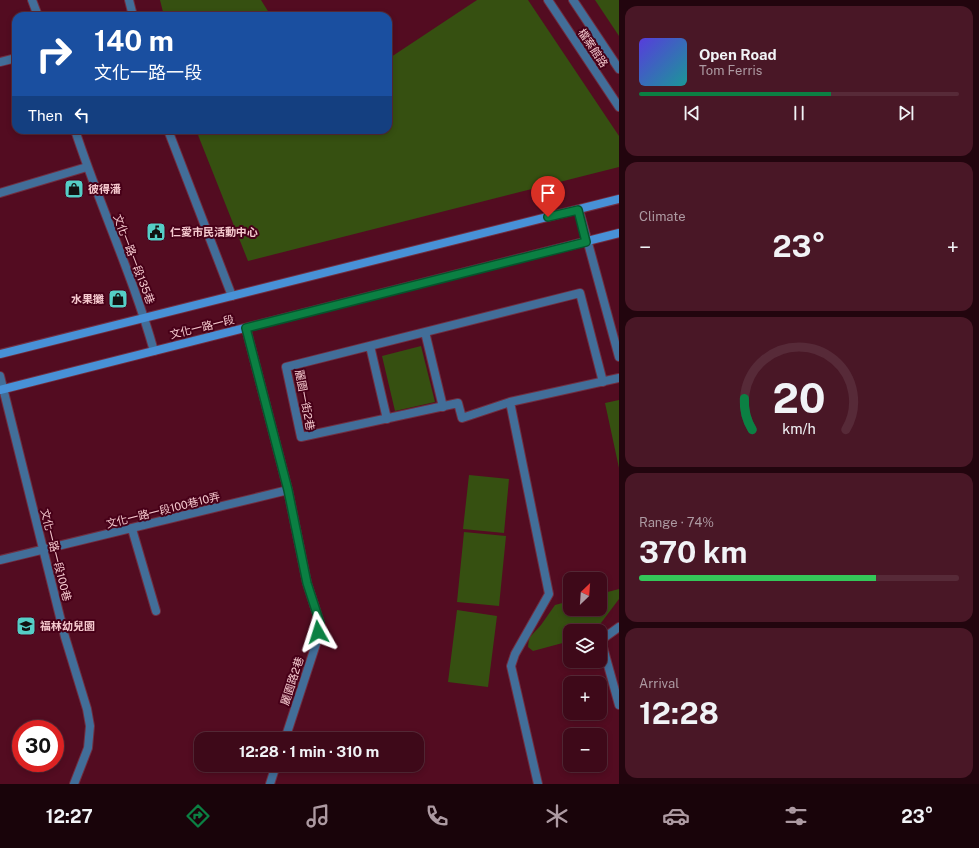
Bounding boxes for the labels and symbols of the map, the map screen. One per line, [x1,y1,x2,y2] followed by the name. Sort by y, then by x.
[576,26,610,70] street label: 檔案館路
[531,176,565,217] pin
[63,178,85,200] shop icon: 彼得潘
[88,183,121,195] place label: 彼得潘
[111,212,157,306] street label: 文化一路一段135巷
[145,221,167,243] public building icon: 仁愛市民活動中心
[170,226,258,238] place label: 仁愛市民活動中心
[107,288,129,310] shop icon: 水果攤
[71,293,104,305] place label: 水果攤
[169,313,235,341] street label: 文化一路一段
[293,369,317,431] street label: 麗園一街2巷
[105,490,221,530] street label: 文化一路一段100巷10弄
[39,508,73,602] street label: 文化一路一段100巷
[563,572,607,616] north arrow
[297,611,339,653] position arrow
[15,615,37,637] school or university icon: 福林幼兒園
[40,620,95,632] place label: 福林幼兒園
[278,655,306,707] street label: 麗園路2巷
[12,720,64,772] speed limit sign: 30

